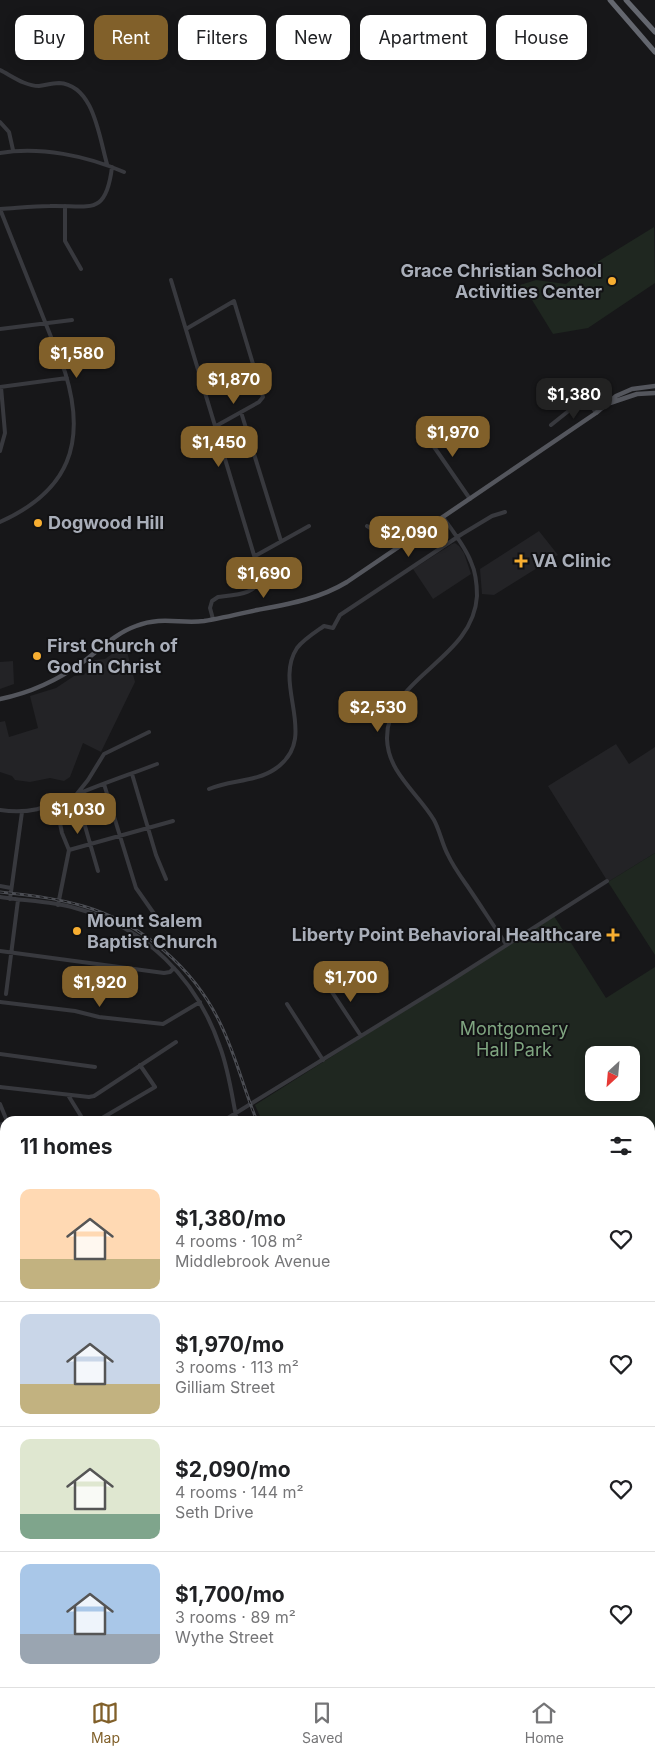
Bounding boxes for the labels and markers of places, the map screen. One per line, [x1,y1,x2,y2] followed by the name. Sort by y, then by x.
[401,260,602,302] place label: Grace Christian School Activities Center
[606,275,618,287] marker: Grace Christian School Activities Center
[36,336,118,379] pin: $1,580
[193,362,275,405] pin: $1,870
[533,378,615,420] pin: $1,380
[412,416,494,458] pin: $1,970
[178,426,260,468] pin: $1,450
[48,512,164,533] place label: Dogwood Hill
[368,516,450,558] pin: $2,090
[32,517,44,529] marker: Dogwood Hill
[532,550,611,571] place label: VA Clinic
[514,554,528,568] marker: VA Clinic
[223,556,305,599] pin: $1,690
[47,635,178,677] place label: First Church of God in Christ
[31,650,43,662] marker: First Church of God in Christ
[337,690,419,733] pin: $2,530
[37,792,119,835] pin: $1,030
[87,910,218,952] place label: Mount Salem Baptist Church
[292,924,602,945] place label: Liberty Point Behavioral Healthcare
[71,925,83,937] marker: Mount Salem Baptist Church
[606,928,620,942] marker: Liberty Point Behavioral Healthcare
[310,960,392,1003] pin: $1,700
[59,966,141,1008] pin: $1,920

